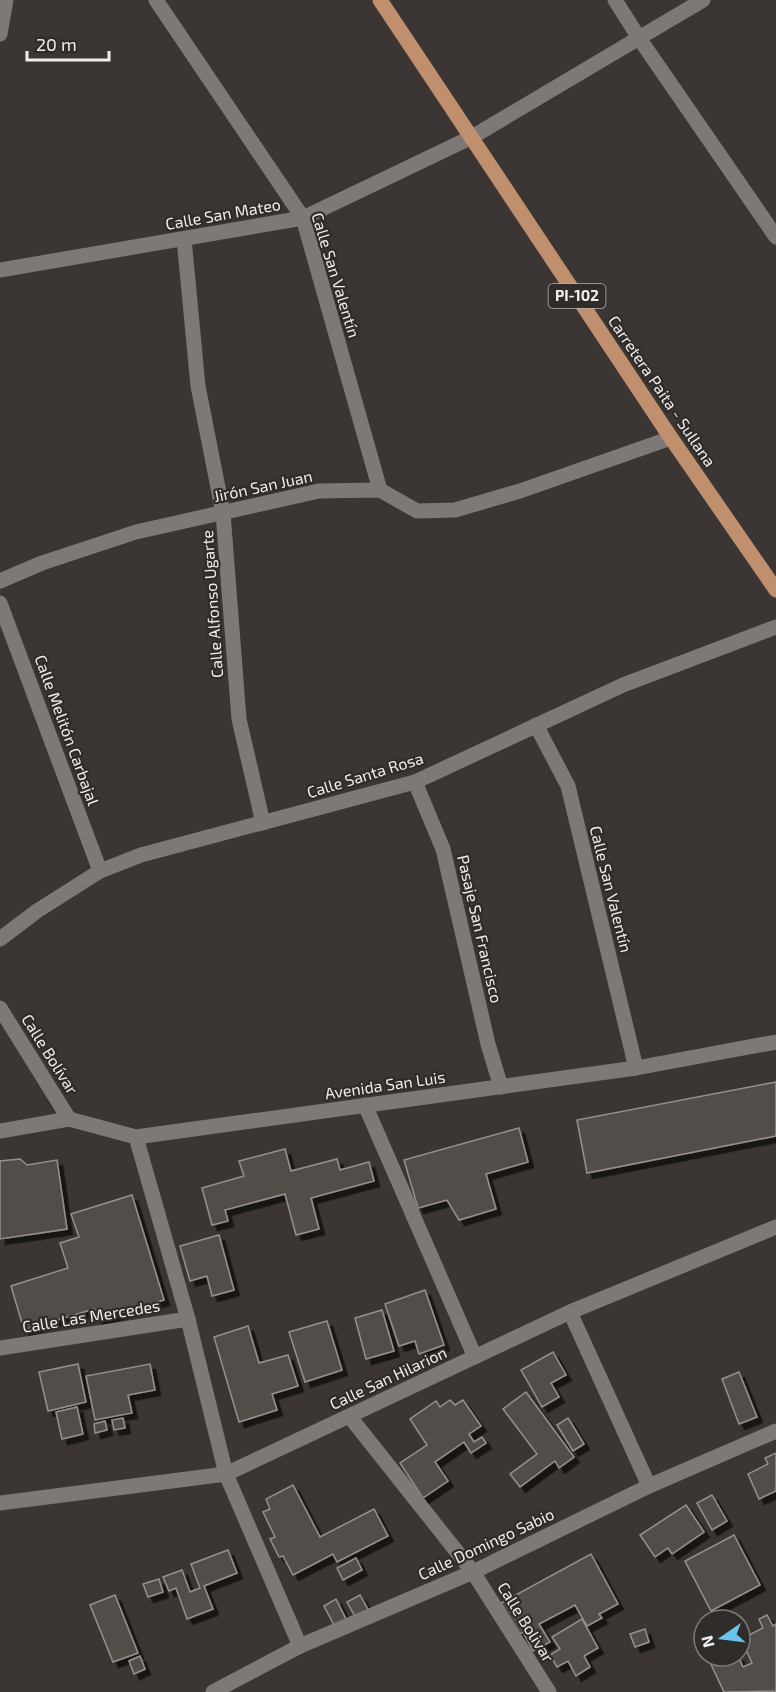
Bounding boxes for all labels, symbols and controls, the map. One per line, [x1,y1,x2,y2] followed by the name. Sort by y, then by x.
[27,24,110,62] scale bar
[36,33,77,55] text: 20 m
[164,194,282,233] street label: Calle San Mateo
[308,210,365,340] street label: Calle San Valentín
[548,284,606,308] road number: PI-102
[605,311,720,470] street label: Carretera Paita - Sullana
[212,466,314,505] street label: Jirón San Juan
[197,529,226,679] street label: Calle Alfonso Ugarte
[30,652,104,808] street label: Calle Melitón Carbajal
[304,748,425,801] street label: Calle Santa Rosa
[587,824,636,954] street label: Calle San Valentín
[453,853,507,1005] street label: Pasaje San Francisco
[18,1010,83,1098] street label: Calle Bolívar
[323,1067,446,1102] street label: Avenida San Luis
[21,1295,161,1336] street label: Calle Las Mercedes
[326,1342,449,1413] street label: Calle San Hilarion
[415,1504,557,1583] street label: Calle Domingo Sabio
[494,1578,559,1666] street label: Calle Bolivar
[692,1608,752,1668] north arrow
[696,1634,718,1650] text: N

